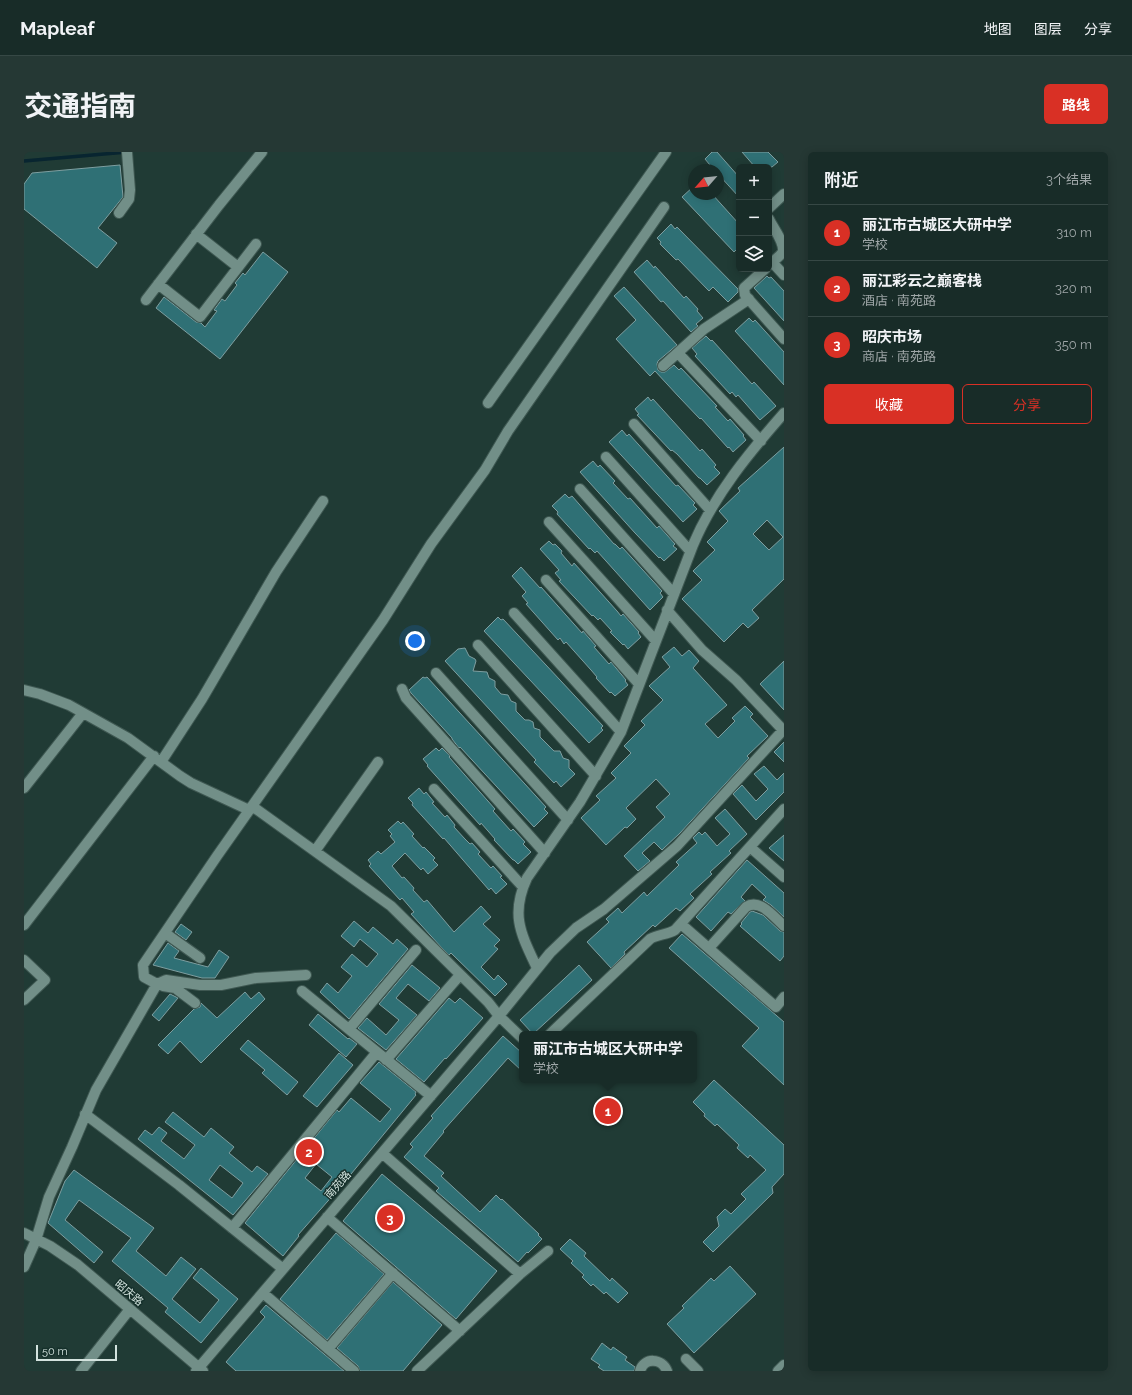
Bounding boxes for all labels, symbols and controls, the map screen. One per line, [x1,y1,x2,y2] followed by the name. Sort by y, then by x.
[20,17,95,39] text: Mapleaf
[984,21,1012,37] text: 地图
[1034,21,1062,37] text: 图层
[1084,21,1112,37] text: 分享
[1044,84,1108,124] button: 路线
[24,90,136,123] text: 交通指南
[688,164,724,200] north arrow
[736,164,772,272] map controls
[736,164,772,200] button: +
[824,170,858,190] text: 附近
[1046,172,1092,187] text: 3个结果
[736,200,772,236] button: −
[862,216,1012,234] text: 丽江市古城区大研中学
[834,225,840,240] text: 1
[1056,225,1092,240] text: 310 m
[736,236,772,272] button: layers
[862,237,888,252] text: 学校
[862,272,982,290] text: 丽江彩云之巅客栈
[833,281,841,296] text: 2
[1055,281,1092,296] text: 320 m
[862,293,936,308] text: 酒店 · 南苑路
[862,328,922,346] text: 昭庆市场
[833,337,841,352] text: 3
[1055,337,1092,352] text: 350 m
[862,349,936,364] text: 商店 · 南苑路
[824,384,954,424] button: 收藏
[962,384,1092,424] button: 分享
[405,631,425,651] your location
[519,1031,697,1083] popup
[533,1040,683,1058] text: 丽江市古城区大研中学
[533,1061,559,1076] text: 学校
[595,1096,621,1126] pin: 1
[296,1137,322,1167] pin: 2
[322,1168,354,1202] street label: 南苑路
[377,1203,403,1233] pin: 3
[112,1277,146,1309] street label: 昭庆路
[36,1343,117,1362] scale bar
[42,1345,68,1358] text: 50 m

